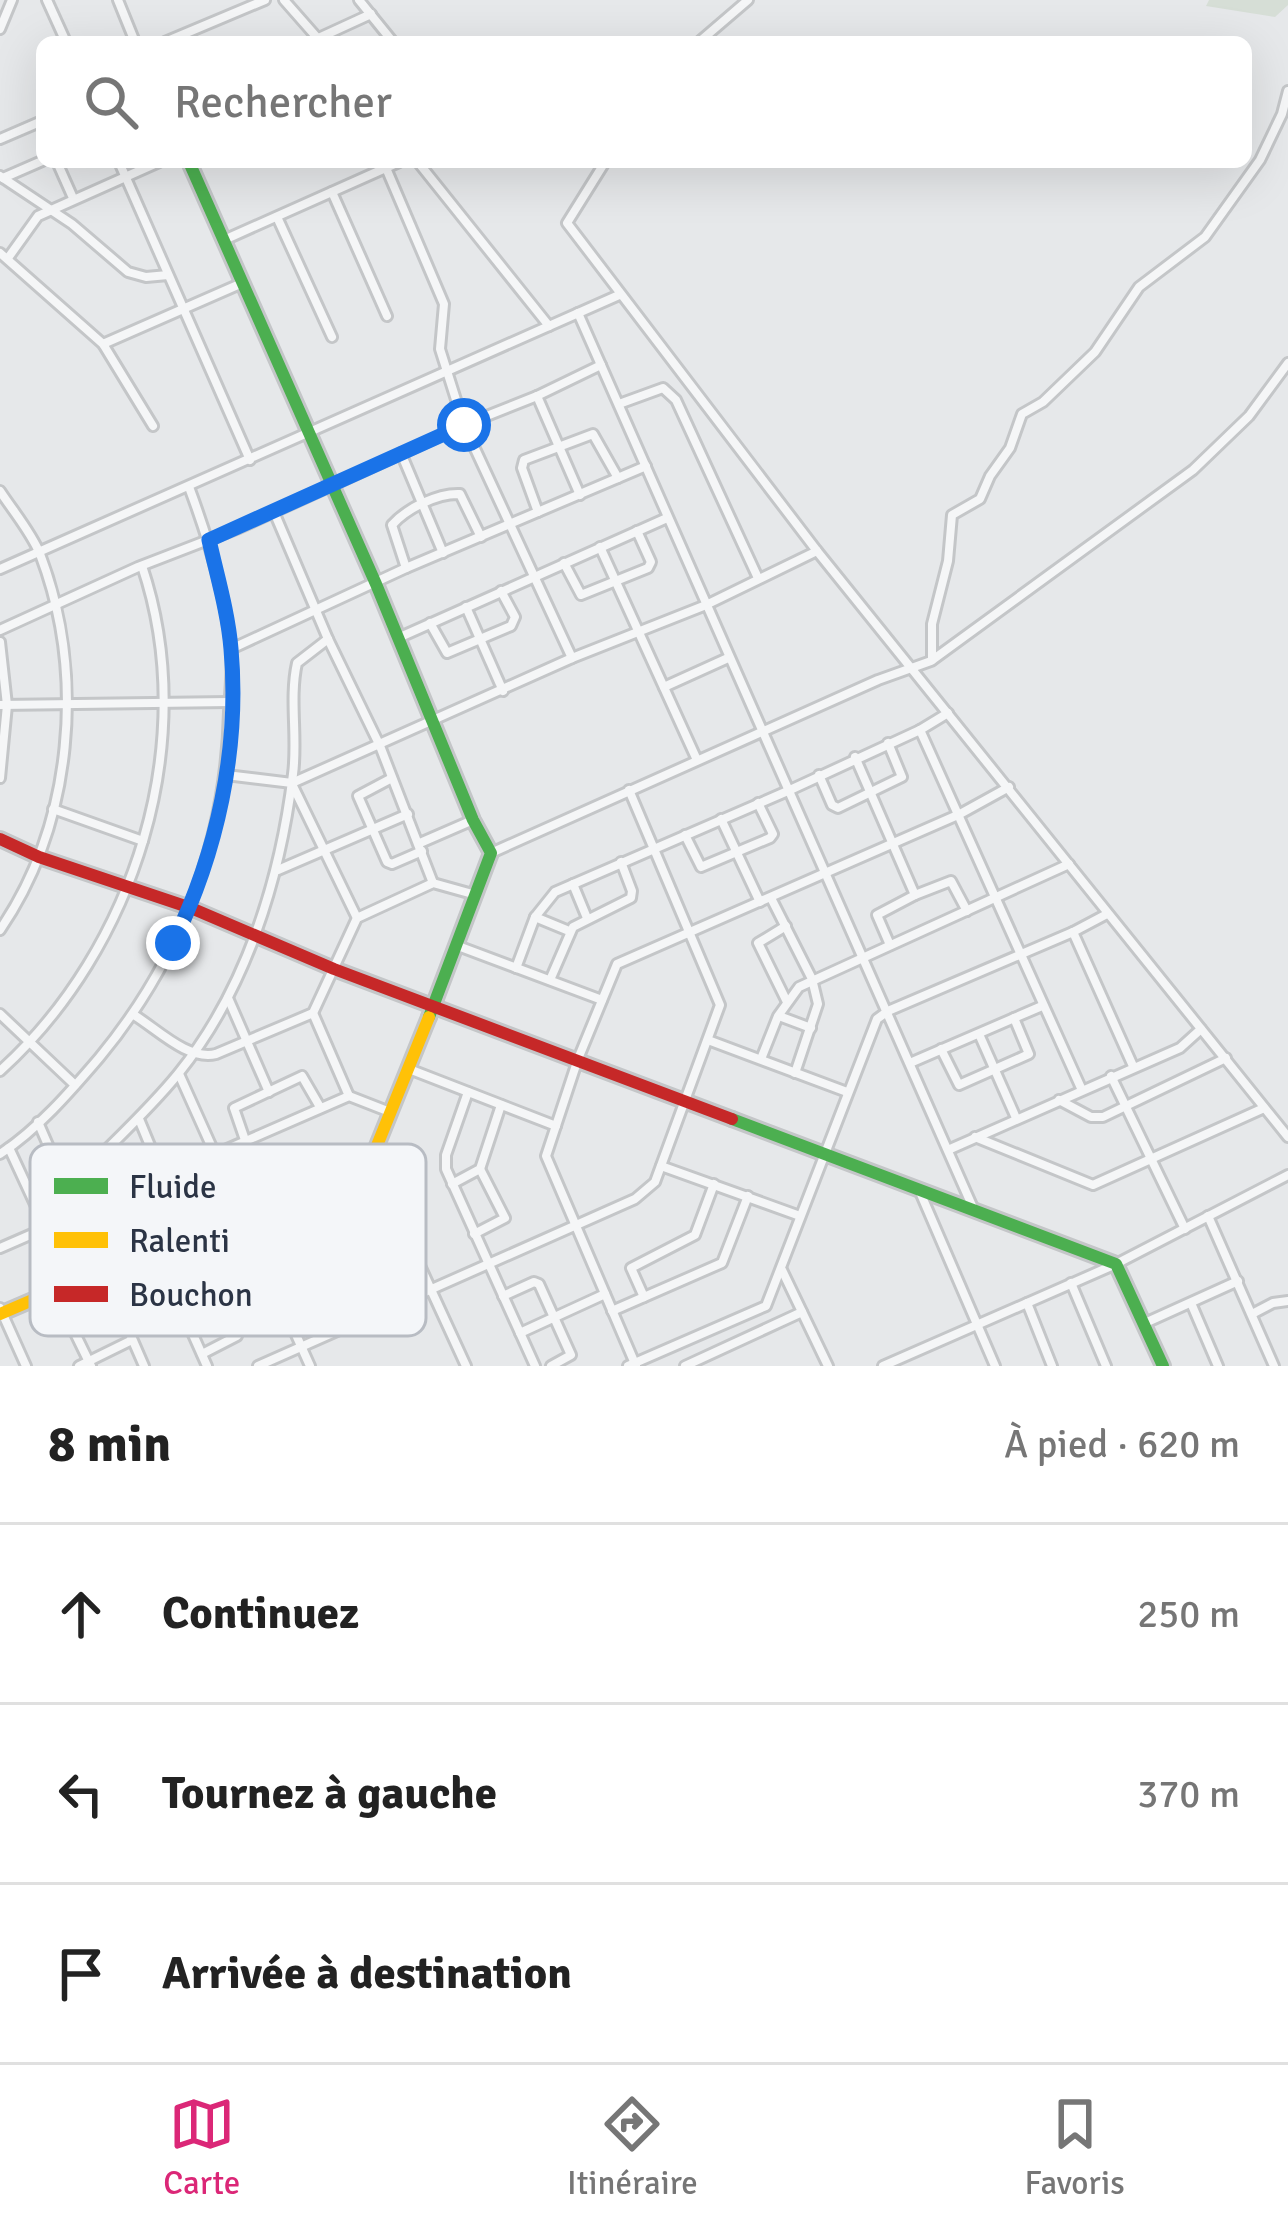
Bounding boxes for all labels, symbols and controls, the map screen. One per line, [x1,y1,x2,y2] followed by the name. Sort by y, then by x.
[36,36,1252,168] search box
[78,69,144,135] icon: search
[174,75,392,130] text: Rechercher
[437,398,491,452] route start
[146,916,200,970] route end
[30,1144,426,1336] legend
[129,1167,216,1208] text: Fluide
[129,1221,230,1262] text: Ralenti
[129,1275,253,1316] text: Bouchon
[48,1413,171,1476] text: 8 min
[1004,1420,1240,1468] text: À pied · 620 m
[48,1581,114,1647] icon: ahead
[162,1586,359,1641] text: Continuez
[1137,1590,1240,1638] text: 250 m
[48,1761,114,1827] icon: left
[162,1766,497,1821] text: Tournez à gauche
[1137,1770,1240,1818] text: 370 m
[48,1941,114,2007] icon: arrive
[162,1946,572,2001] text: Arrivée à destination
[163,2091,240,2204] tab: Carte
[567,2091,698,2204] tab: Itinéraire
[1024,2091,1125,2204] tab: Favoris

